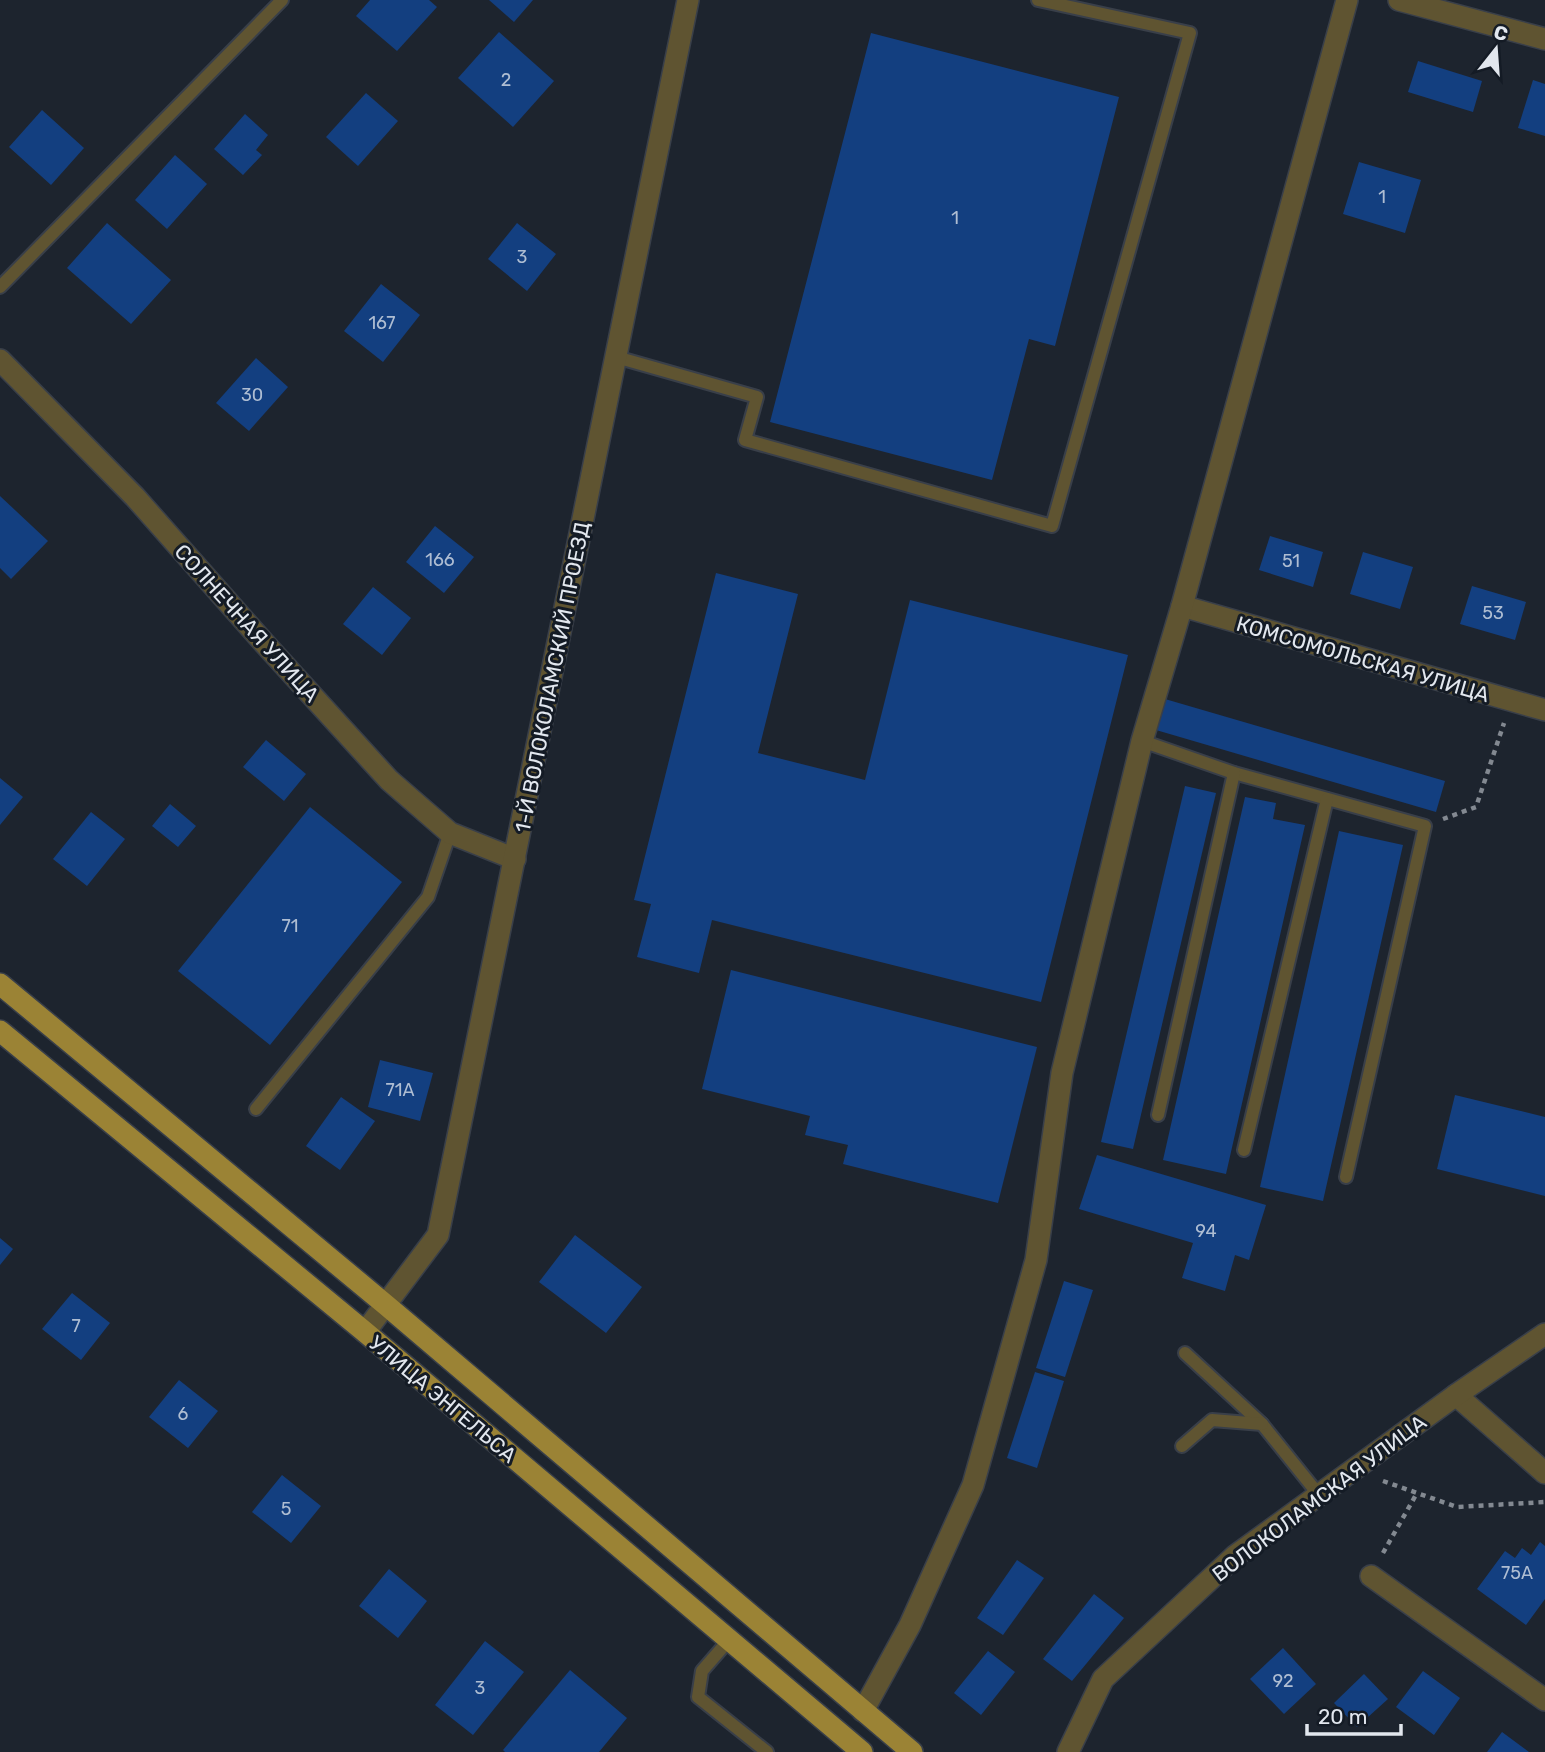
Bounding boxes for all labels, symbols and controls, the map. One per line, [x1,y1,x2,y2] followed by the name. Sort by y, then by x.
[1461,14,1531,84] north arrow
[1491,20,1511,46] text: С
[501,69,511,91] house number: 2
[1378,186,1386,208] house number: 1
[951,207,959,229] house number: 1
[517,246,527,268] house number: 3
[368,312,396,334] house number: 167
[241,384,263,406] house number: 30
[510,519,594,835] street label: 1-Й ВОЛОКОЛАМСКИЙ ПРОЕЗД
[169,539,325,707] street label: СОЛНЕЧНАЯ УЛИЦА
[425,549,455,571] house number: 166
[1282,550,1300,572] house number: 51
[1482,602,1504,624] house number: 53
[1234,611,1492,707] street label: КОМСОМОЛЬСКАЯ УЛИЦА
[282,915,298,937] house number: 71
[386,1079,415,1101] house number: 71А
[1195,1220,1217,1242] house number: 94
[71,1315,81,1337] house number: 7
[364,1330,522,1468] street label: УЛИЦА ЭНГЕЛЬСА
[178,1403,189,1425] house number: 6
[1207,1409,1431,1587] street label: ВОЛОКОЛАМСКАЯ УЛИЦА
[281,1498,291,1520] house number: 5
[1501,1562,1533,1584] house number: 75А
[1272,1670,1294,1692] house number: 92
[475,1677,485,1699] house number: 3
[1307,1692,1402,1736] scale bar
[1318,1704,1367,1729] text: 20 m

